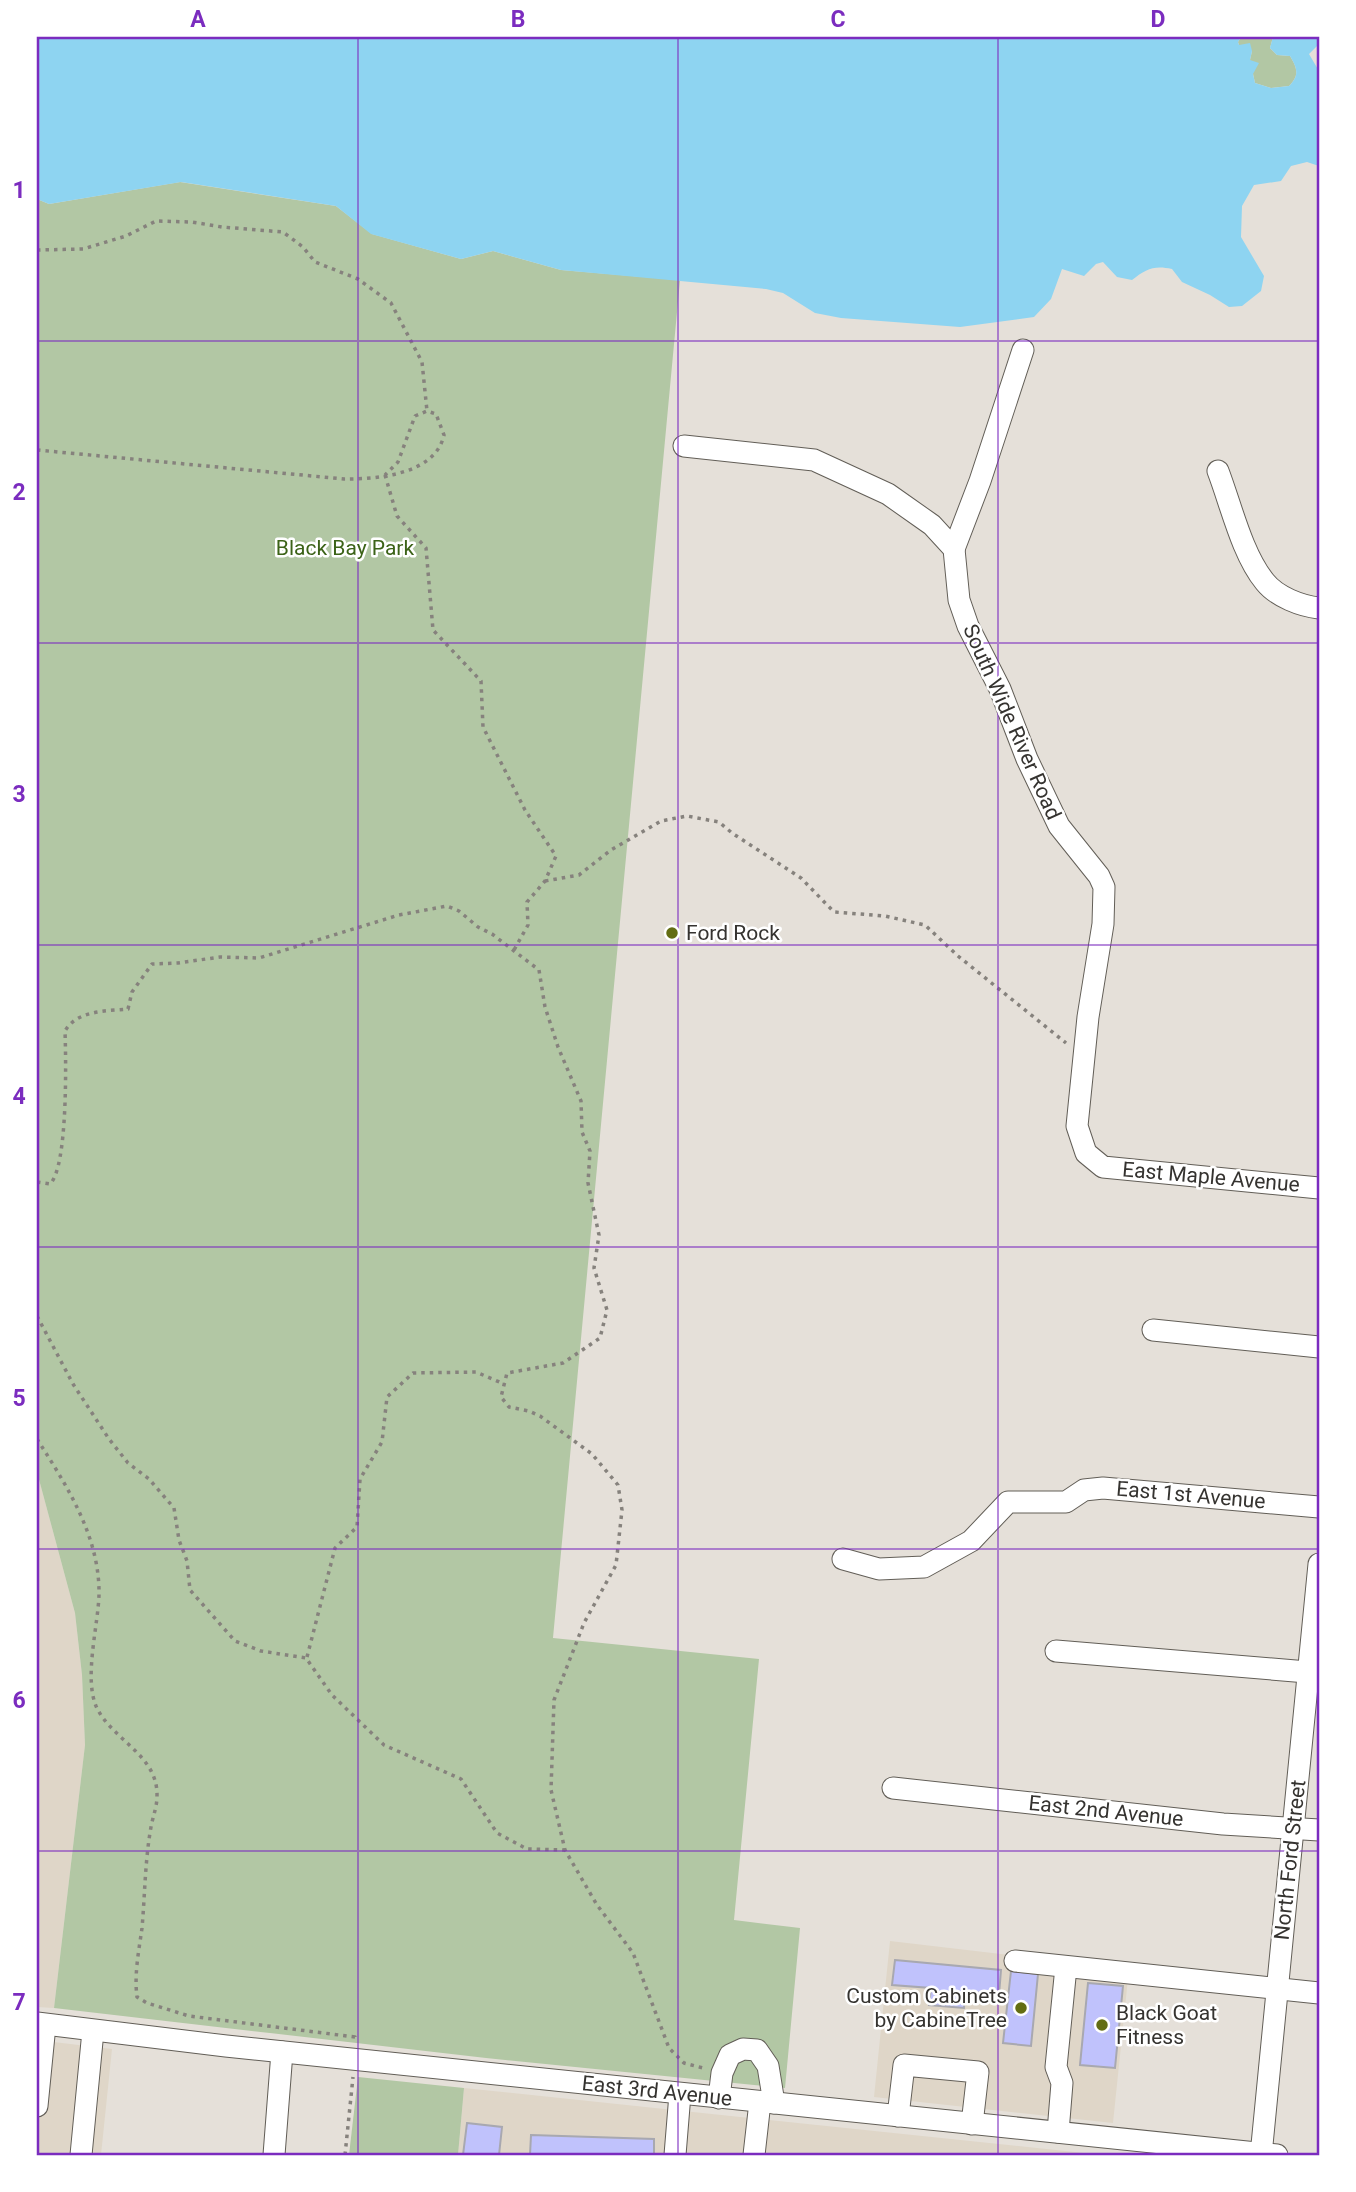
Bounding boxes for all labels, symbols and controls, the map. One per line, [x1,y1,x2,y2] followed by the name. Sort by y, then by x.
[190,6,206,33] text: A
[511,6,525,33] text: B
[830,6,846,33] text: C
[1151,6,1165,33] text: D
[12,177,26,204] text: 1
[12,479,26,506] text: 2
[276,536,414,560] park label: Black Bay Park
[958,621,1066,823] street label: South Wide River Road
[12,781,26,808] text: 3
[686,921,780,945] place label: Ford Rock
[664,925,680,941] marker: Ford Rock
[12,1083,26,1110] text: 4
[1121,1157,1301,1197] street label: East Maple Avenue
[12,1385,26,1412] text: 5
[1115,1477,1267,1513] street label: East 1st Avenue
[12,1687,26,1714] text: 6
[1270,1779,1310,1941] street label: North Ford Street
[1027,1791,1185,1831] street label: East 2nd Avenue
[846,1984,1007,2032] place label: Custom Cabinets by CabineTree
[12,1989,26,2016] text: 7
[1013,2000,1029,2016] marker: Custom Cabinets by CabineTree
[1116,2001,1217,2049] place label: Black Goat Fitness
[1094,2017,1110,2033] marker: Black Goat Fitness
[581,2071,733,2111] street label: East 3rd Avenue

